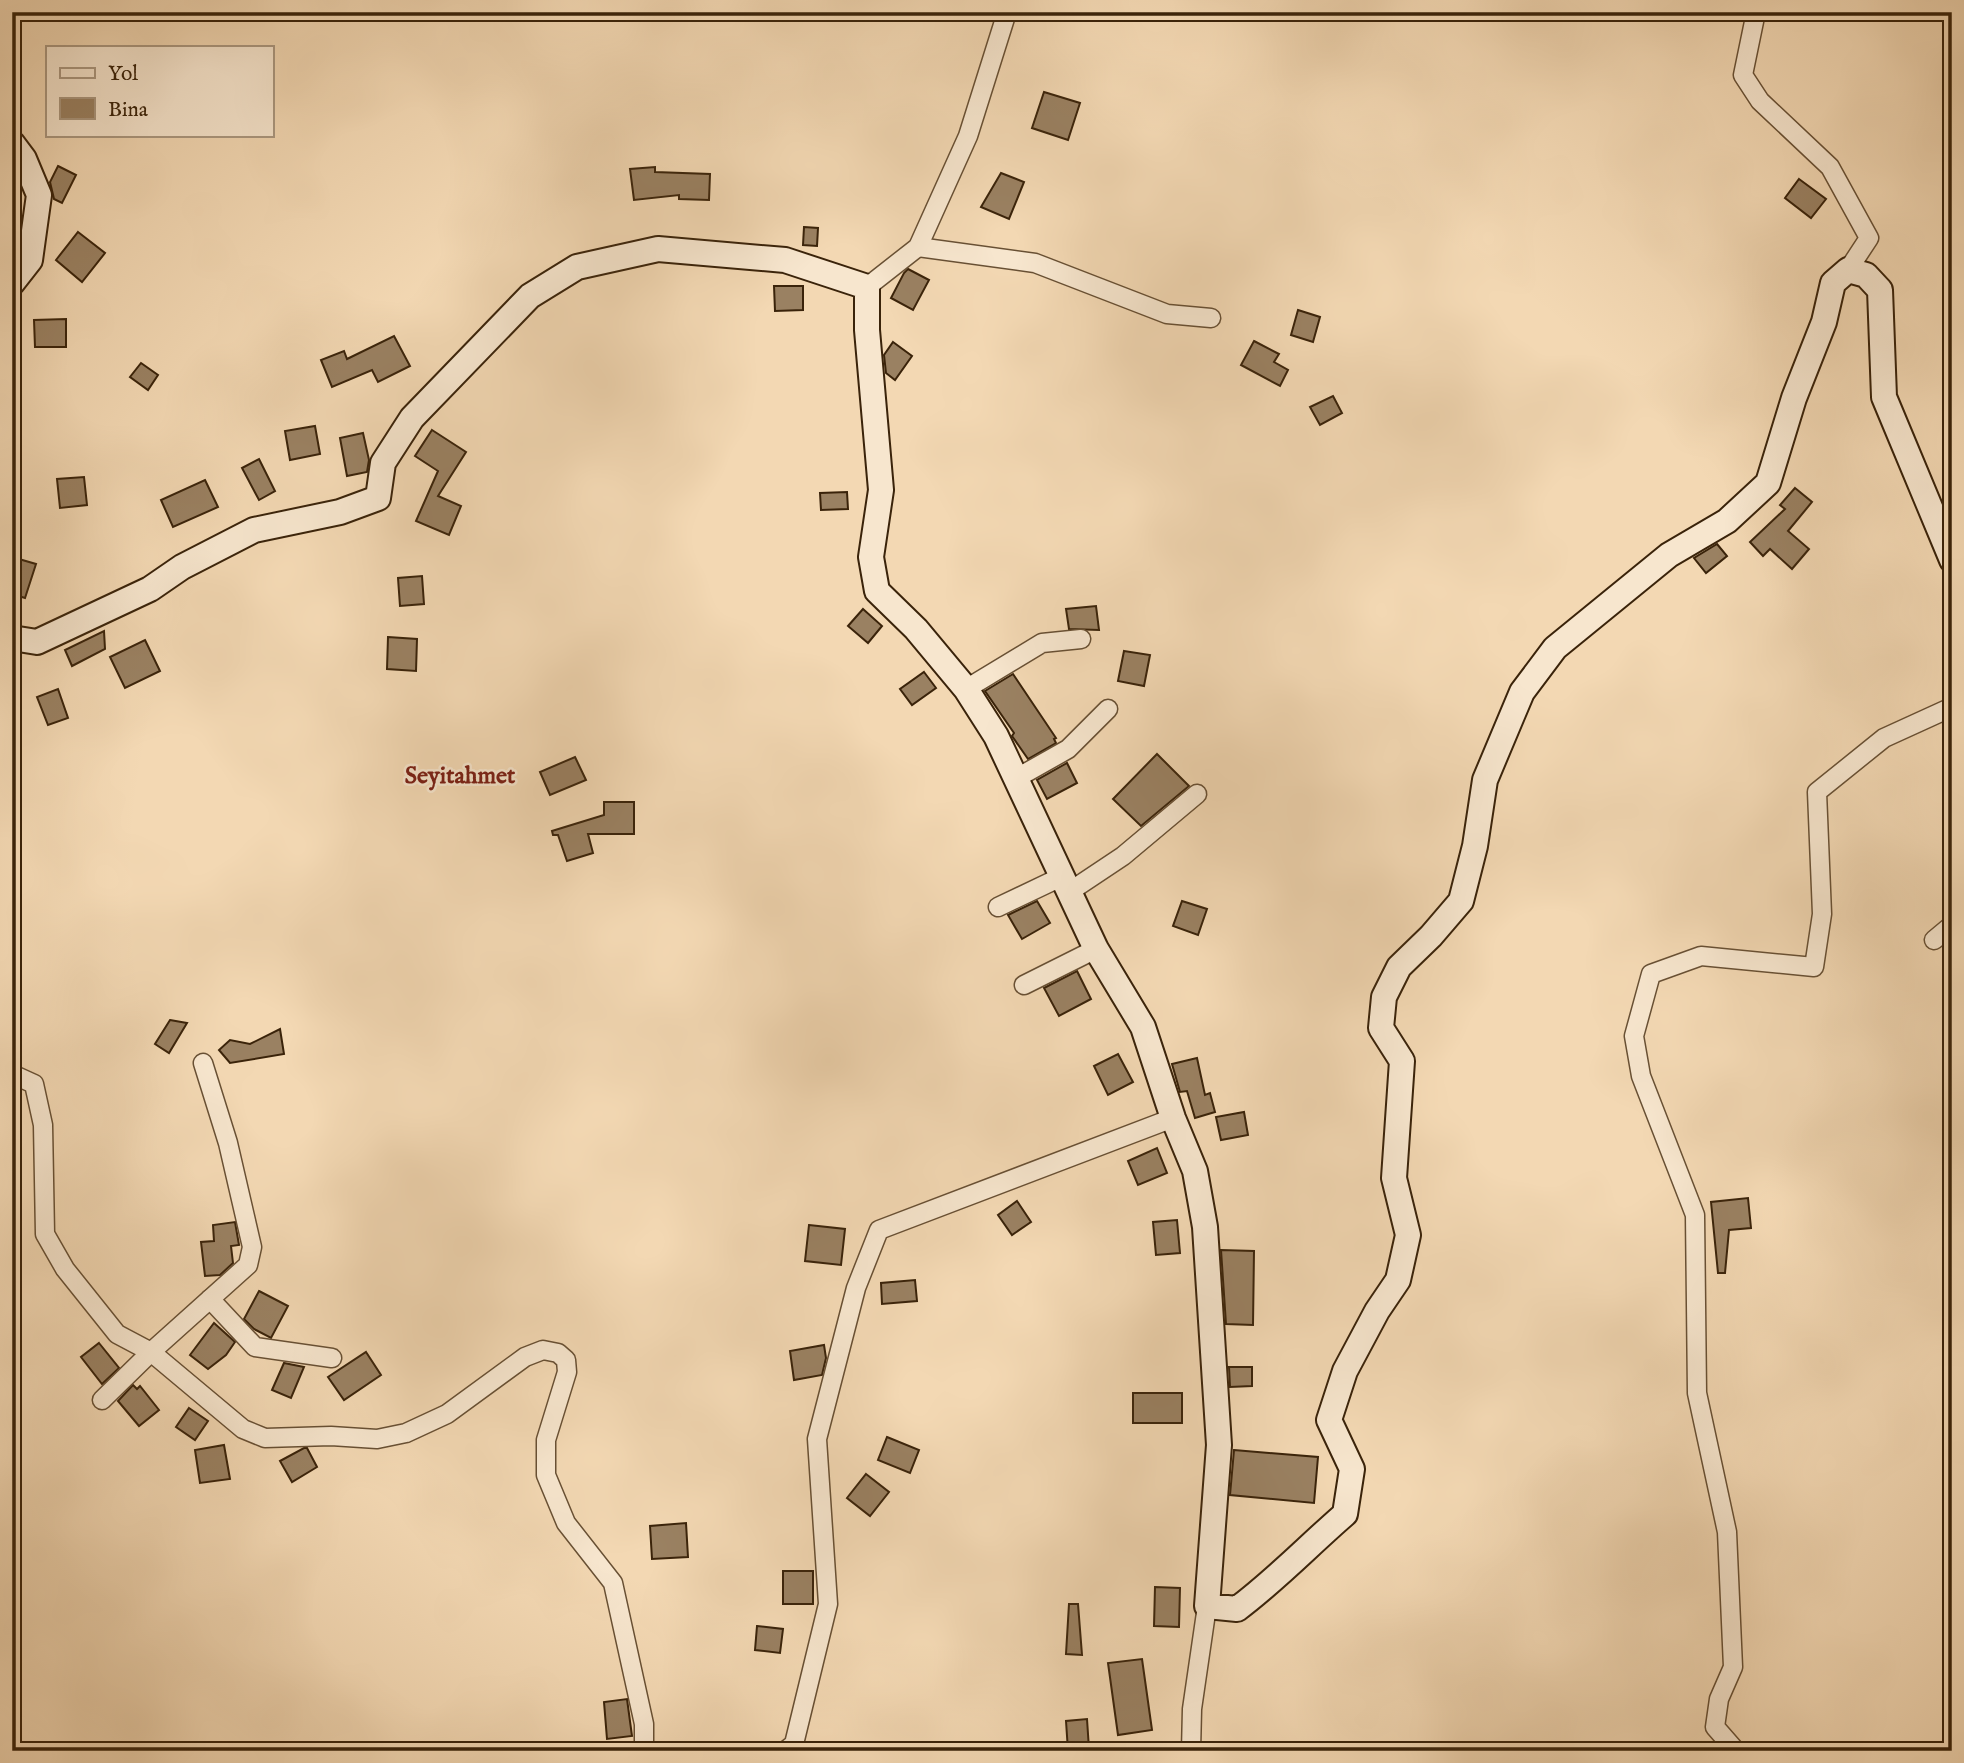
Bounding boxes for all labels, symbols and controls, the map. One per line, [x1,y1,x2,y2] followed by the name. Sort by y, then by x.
[46,46,273,136] legend
[108,61,138,88] text: Yol
[108,97,149,124] text: Bina
[405,761,516,792] district label: Seyitahmet

